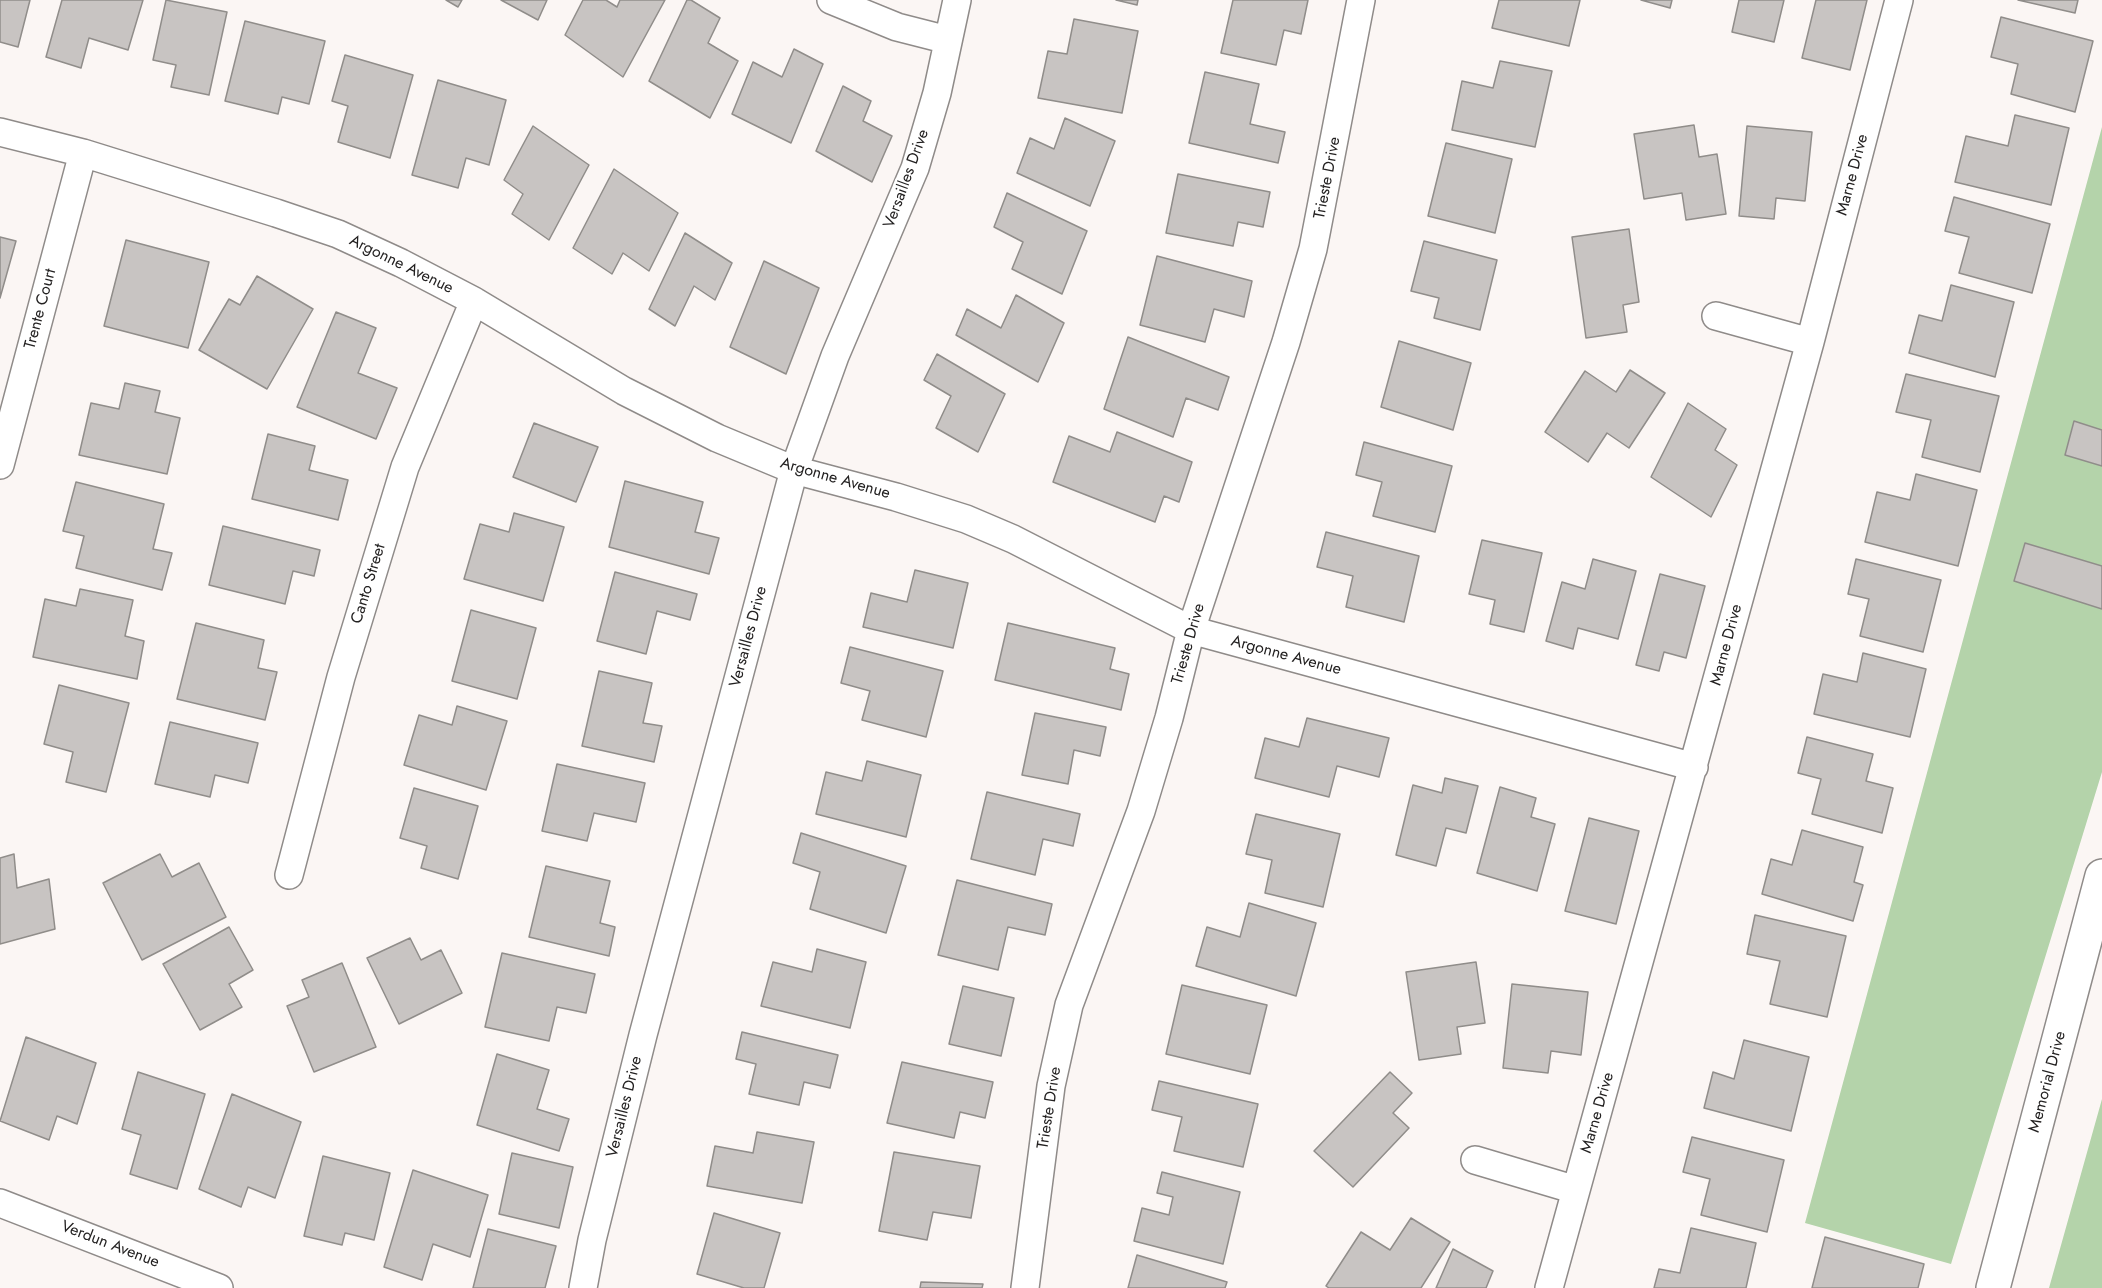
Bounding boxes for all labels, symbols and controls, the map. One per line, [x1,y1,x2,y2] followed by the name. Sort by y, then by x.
[880,127,934,231] street label: Versailles Drive
[1833,132,1873,218] street label: Marne Drive
[1311,135,1345,221] street label: Trieste Drive
[346,232,456,298] street label: Argonne Avenue
[21,267,61,351] street label: Trente Court
[778,454,892,504] street label: Argonne Avenue
[348,542,390,626] street label: Canto Street
[726,584,772,690] street label: Versailles Drive
[1168,601,1210,687] street label: Trieste Drive
[1707,602,1747,688] street label: Marne Drive
[1229,632,1343,680] street label: Argonne Avenue
[2025,1029,2071,1135] street label: Memorial Drive
[603,1054,647,1160] street label: Versailles Drive
[1034,1066,1066,1150] street label: Trieste Drive
[1577,1070,1619,1156] street label: Marne Drive
[58,1217,162,1273] street label: Verdun Avenue

